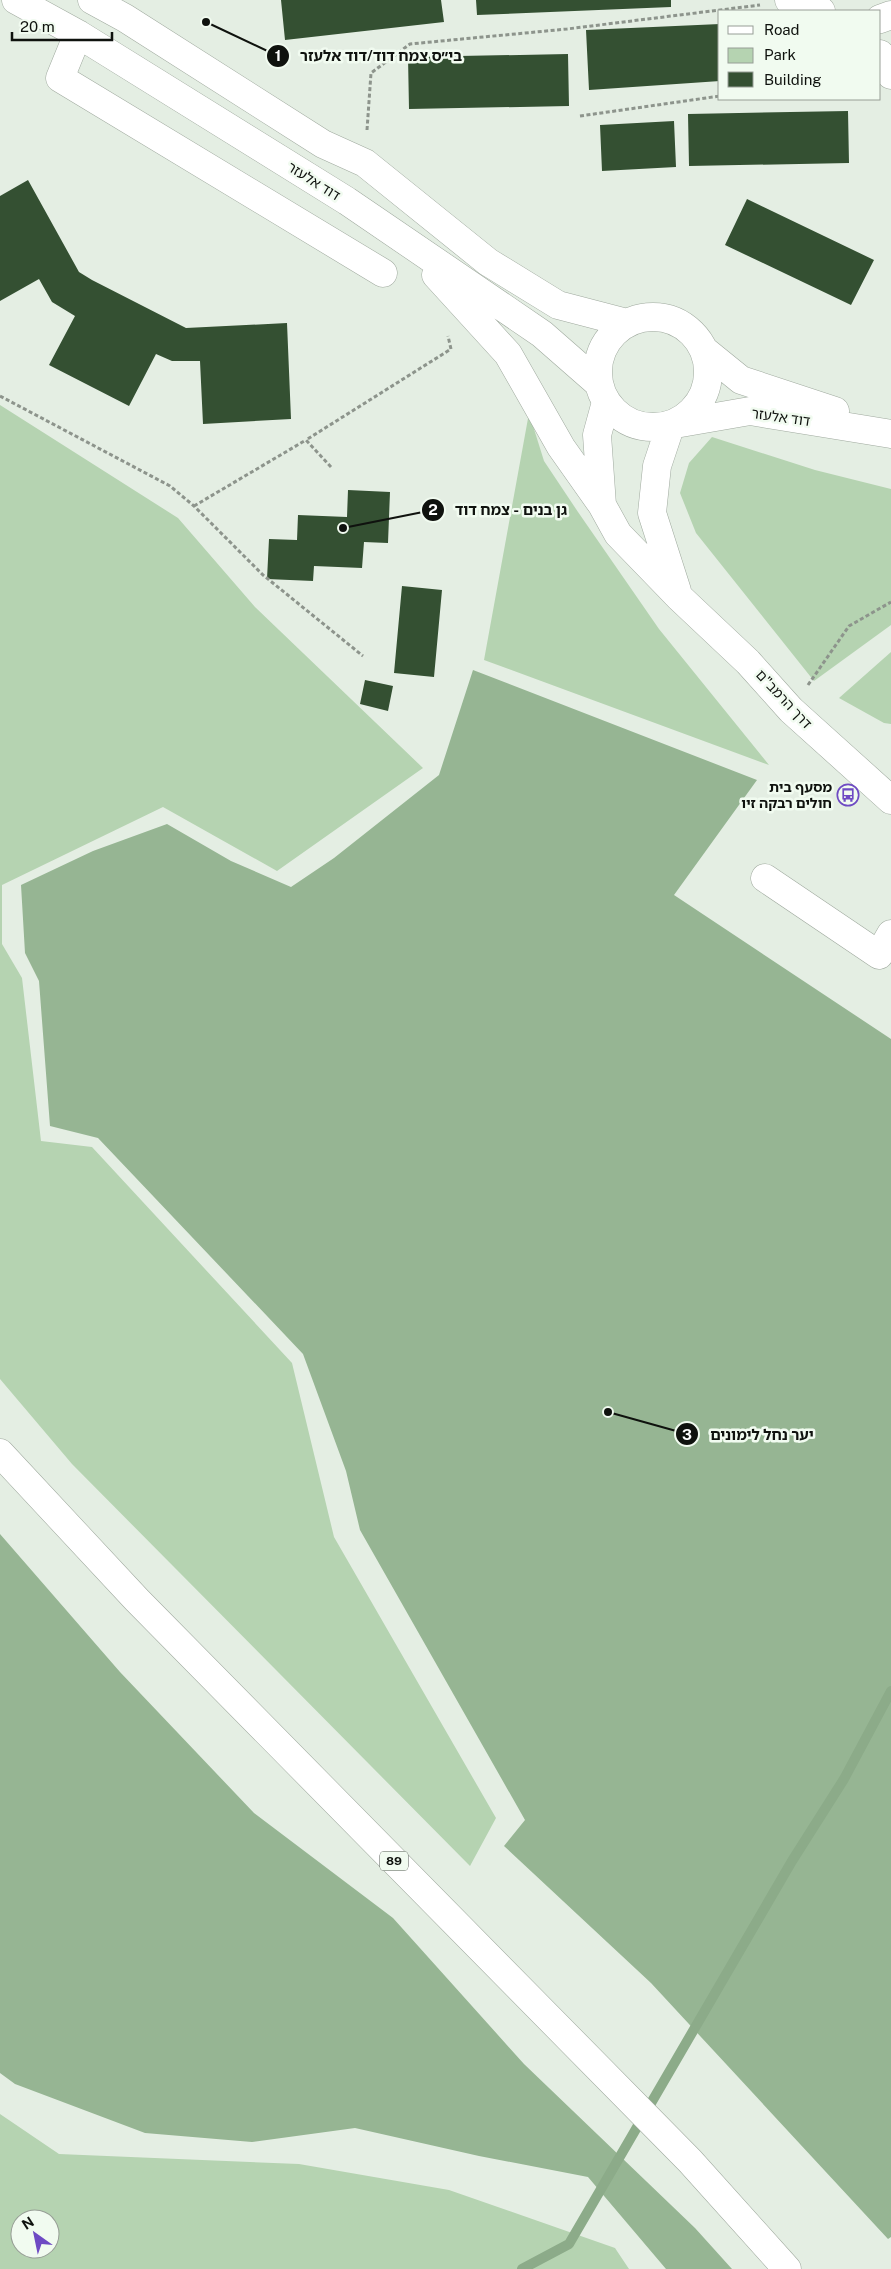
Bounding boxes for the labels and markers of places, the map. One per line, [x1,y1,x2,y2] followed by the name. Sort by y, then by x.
[265,41,472,71] callout: בי״ס צמח דוד/דוד אלעזר
[420,495,578,525] callout: גן בנים - צמח דוד
[741,779,832,811] place label: מסעף בית חולים רבקה זיו
[836,783,860,807] bus stop icon: מסעף בית חולים רבקה זיו
[675,1419,823,1449] callout: יער נחל לימונים

